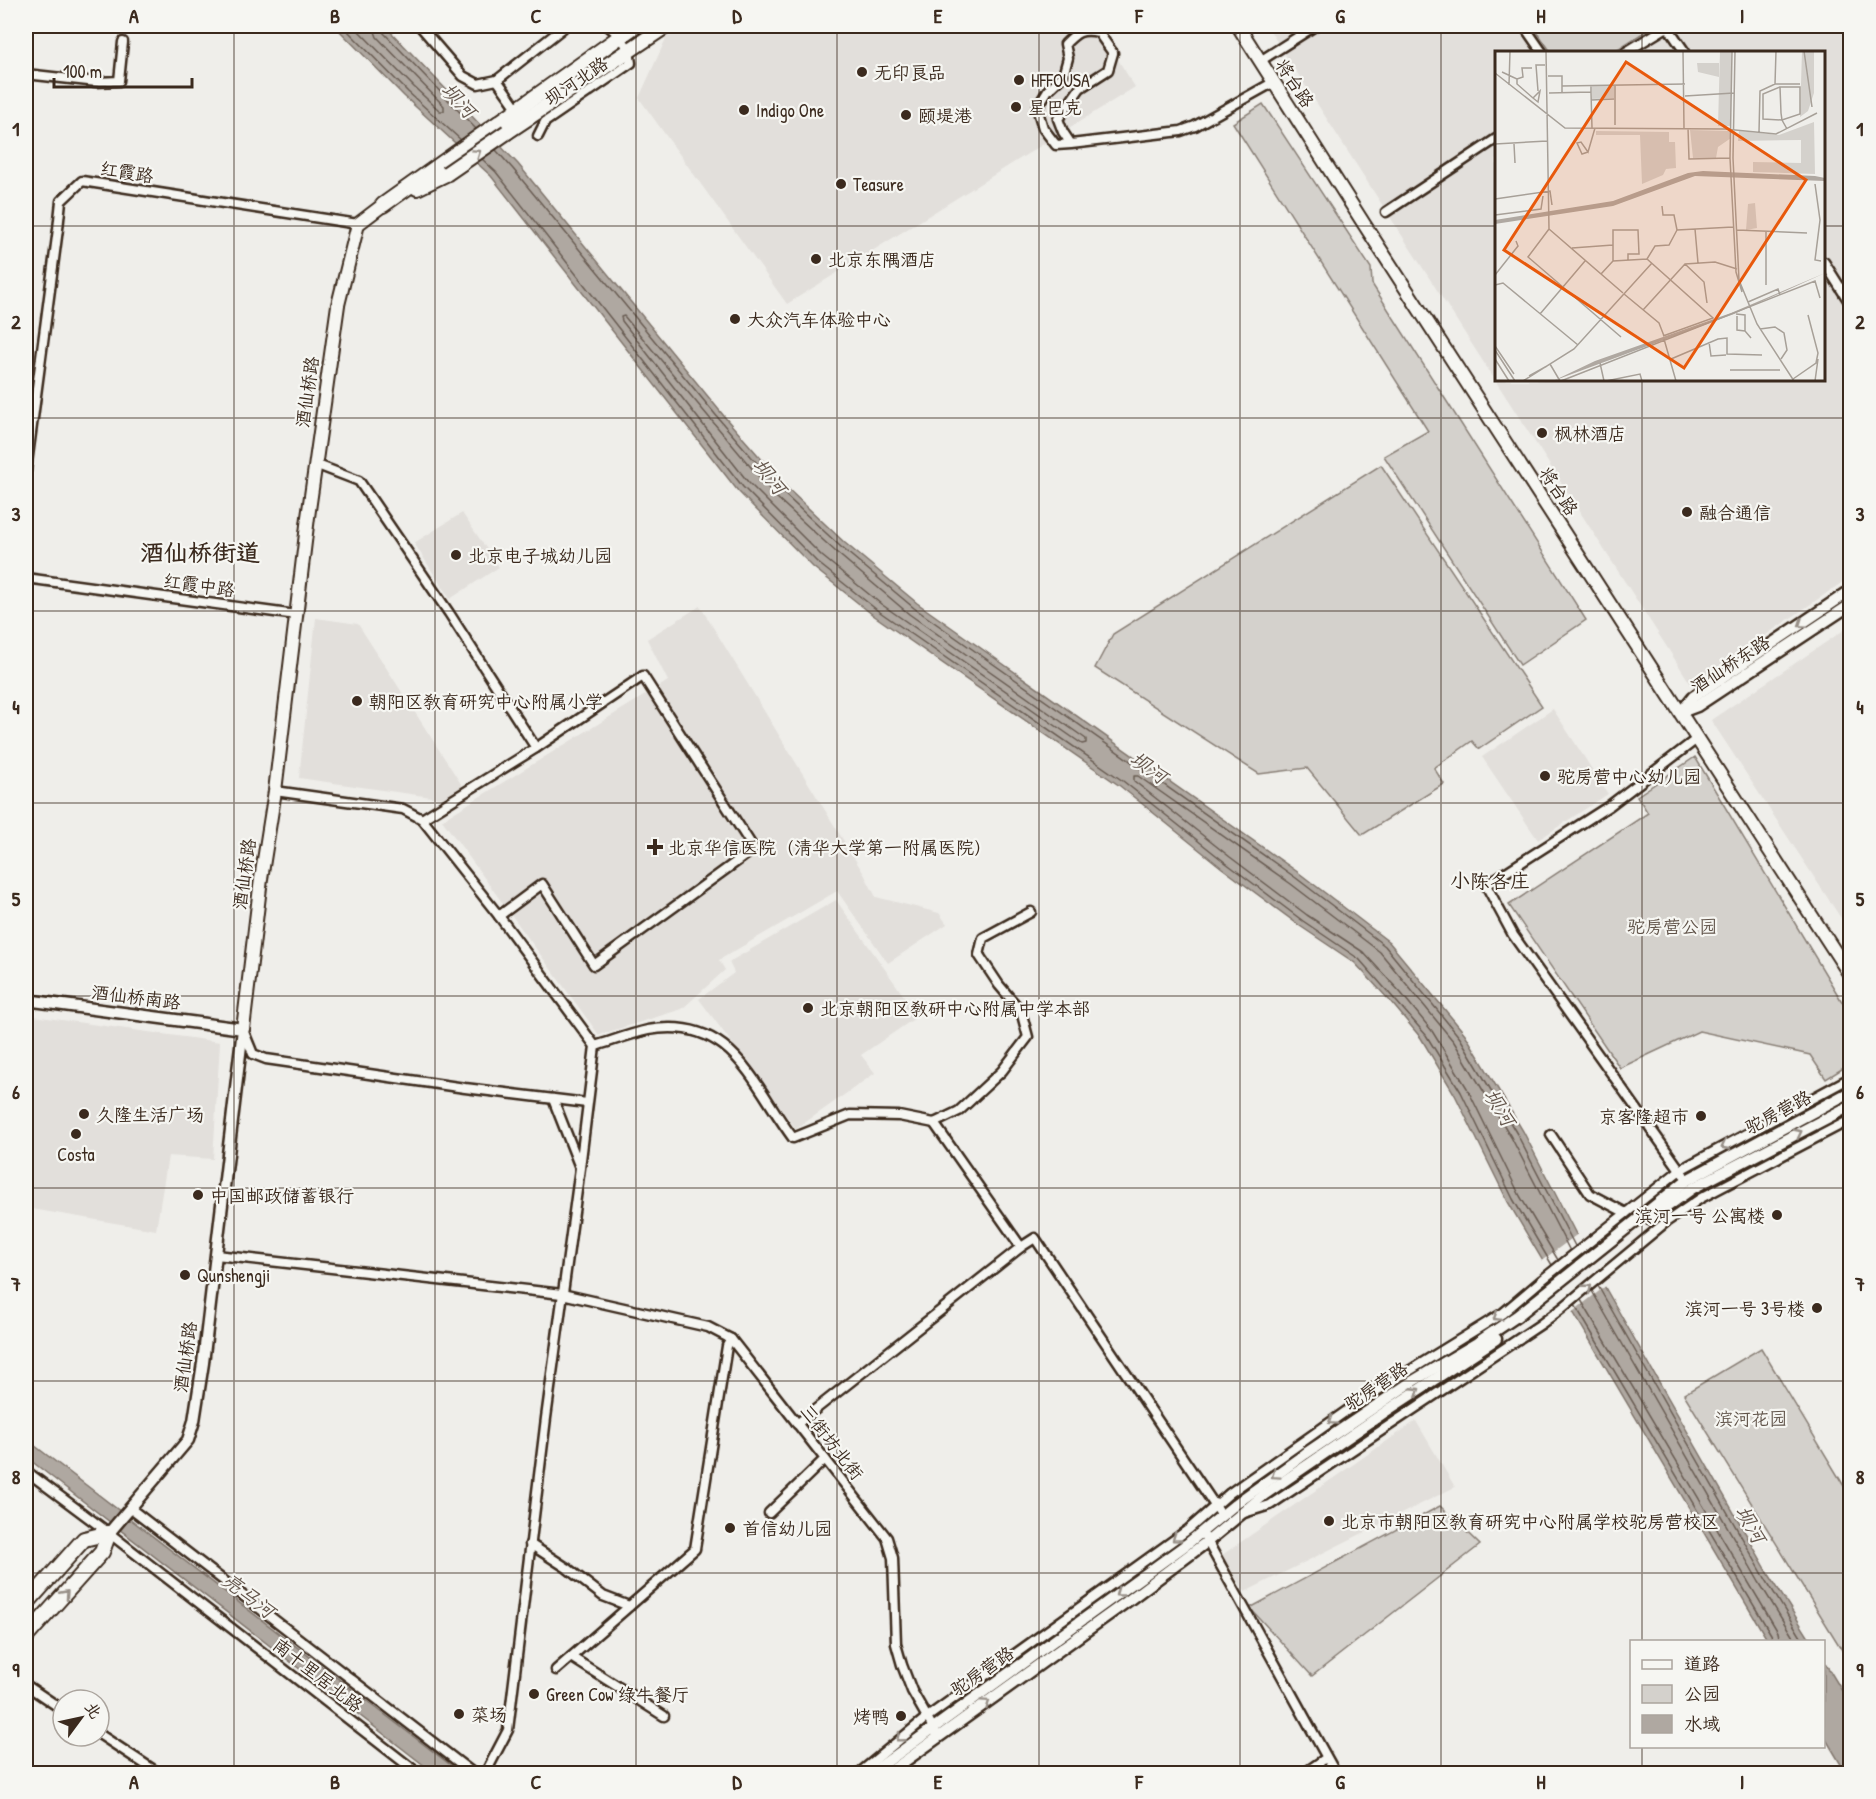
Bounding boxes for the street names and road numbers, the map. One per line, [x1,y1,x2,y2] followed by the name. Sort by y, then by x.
[539,51,613,111] street label: 坝河北路
[1270,54,1320,112] street label: 将台路
[98,155,156,189] street label: 红霞路
[290,355,324,429] street label: 酒仙桥路
[1534,462,1584,520] street label: 将台路
[162,568,236,602] street label: 红霞中路
[1685,629,1775,699] street label: 酒仙桥东路
[227,837,261,911] street label: 酒仙桥路
[90,979,182,1015] street label: 酒仙桥南路
[1740,1084,1816,1140] street label: 驼房营路
[168,1320,202,1394] street label: 酒仙桥路
[1339,1356,1413,1416] street label: 驼房营路
[794,1399,870,1485] street label: 三街坊北街
[268,1632,368,1718] street label: 南十里居北路
[945,1640,1019,1702] street label: 驼房营路

